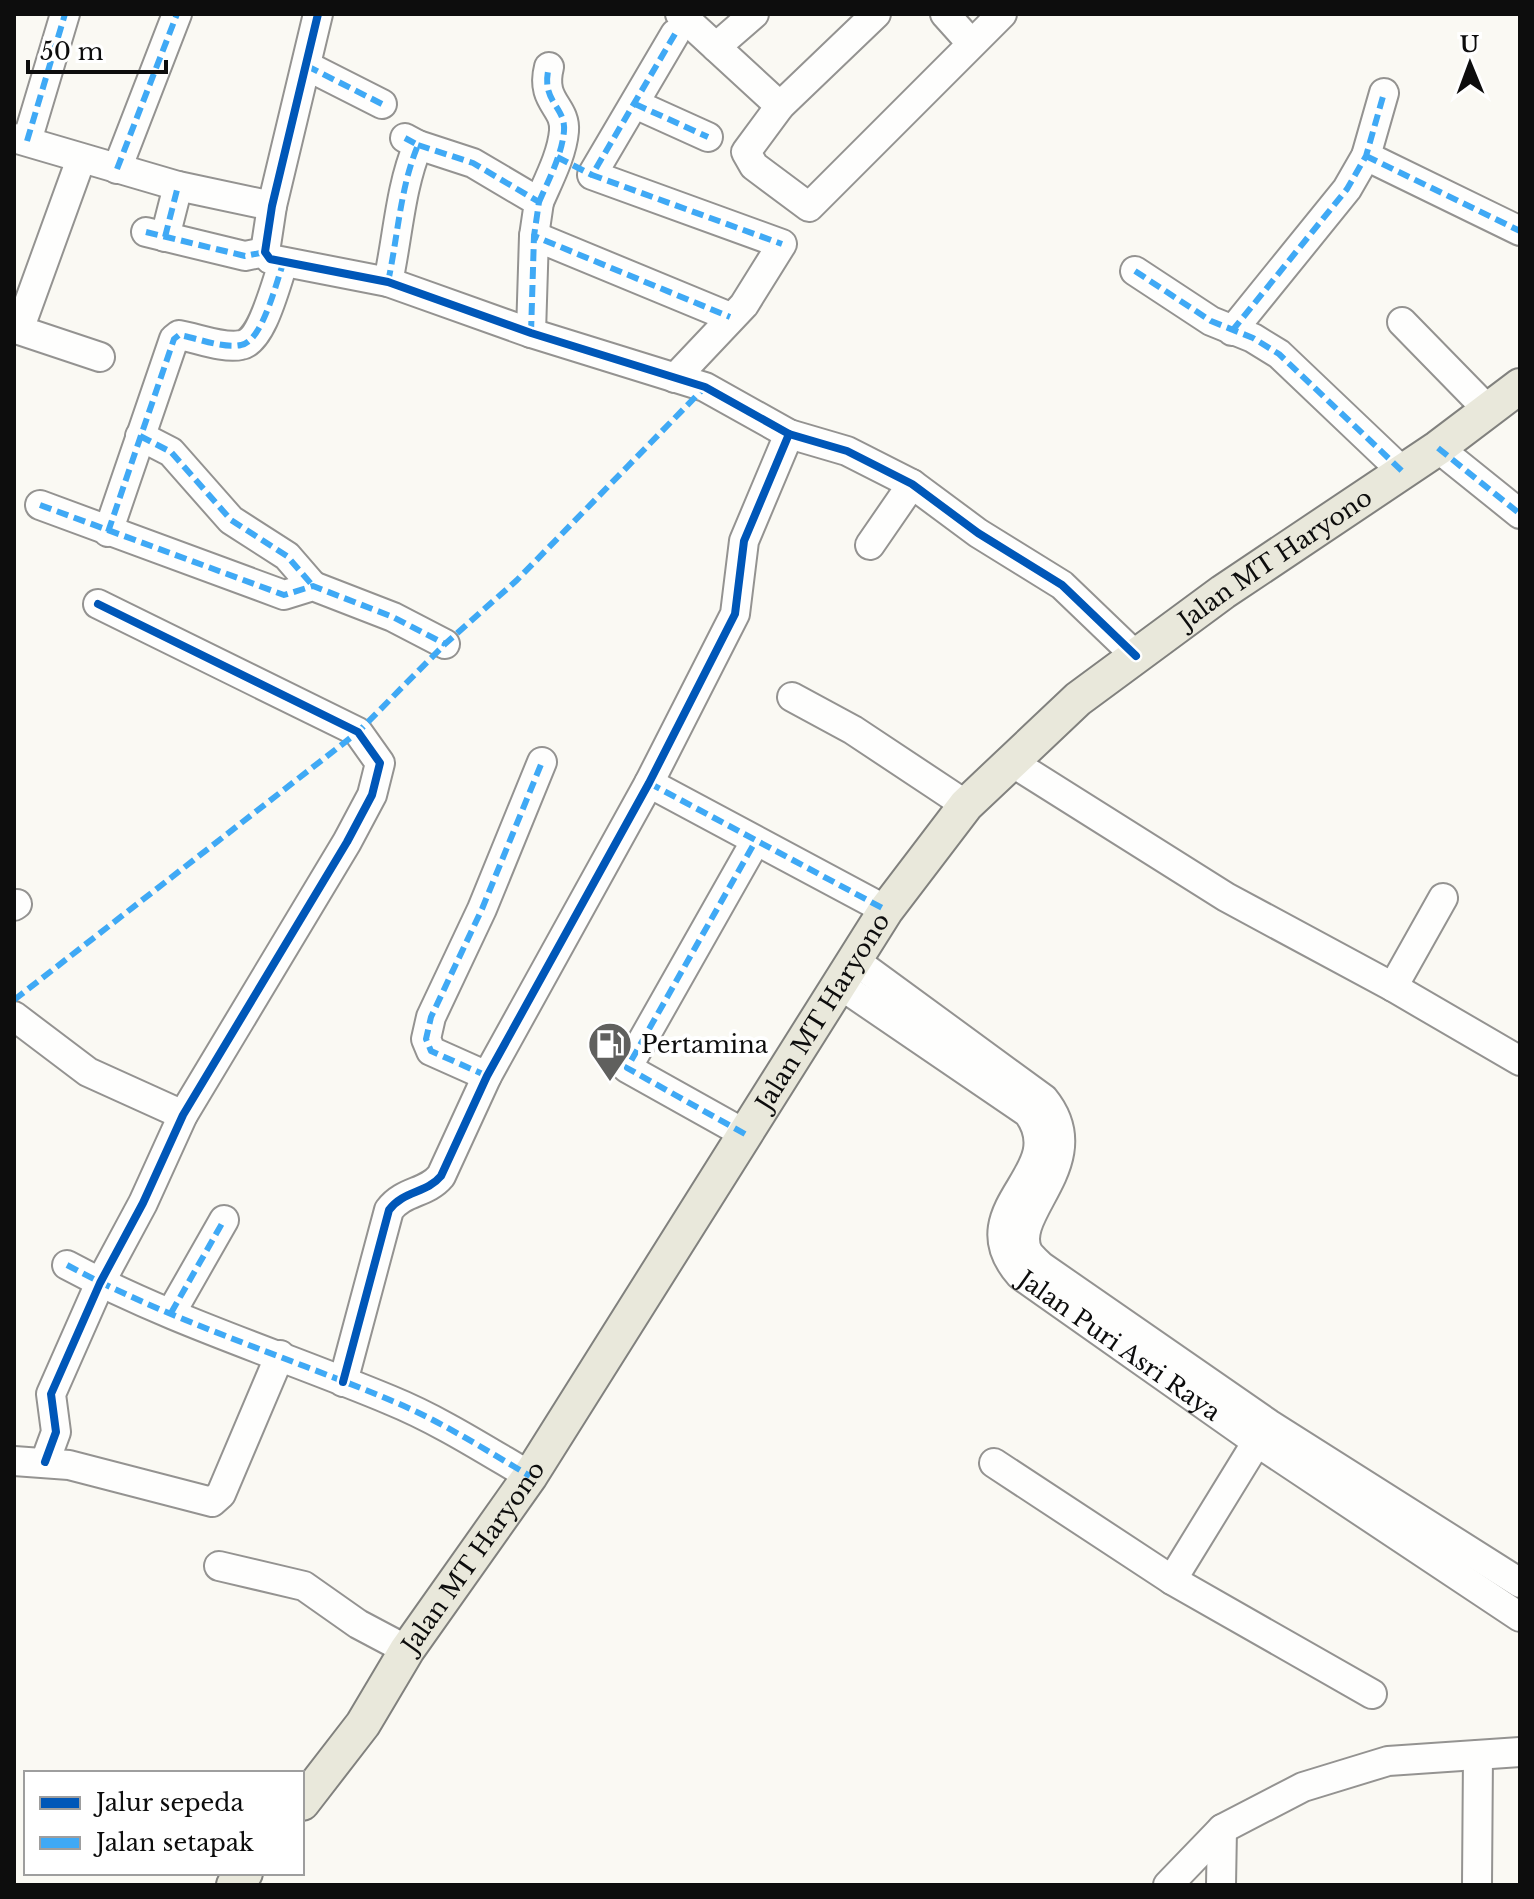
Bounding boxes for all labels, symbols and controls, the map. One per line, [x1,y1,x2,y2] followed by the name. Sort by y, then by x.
[28,24,166,74] scale bar
[1430,24,1510,104] north arrow
[1460,31,1480,58] text: U
[40,37,104,66] text: 50 m
[1170,482,1377,636] street label: Jalan MT Haryono
[748,907,895,1118] street label: Jalan MT Haryono
[586,1020,634,1083] fuel station icon: Pertamina
[641,1030,769,1059] place label: Pertamina
[1011,1262,1227,1427] street label: Jalan Puri Asri Raya
[394,1456,550,1661] street label: Jalan MT Haryono
[24,1771,304,1875] legend
[93,1788,244,1817] text: Jalur sepeda
[93,1828,254,1857] text: Jalan setapak

